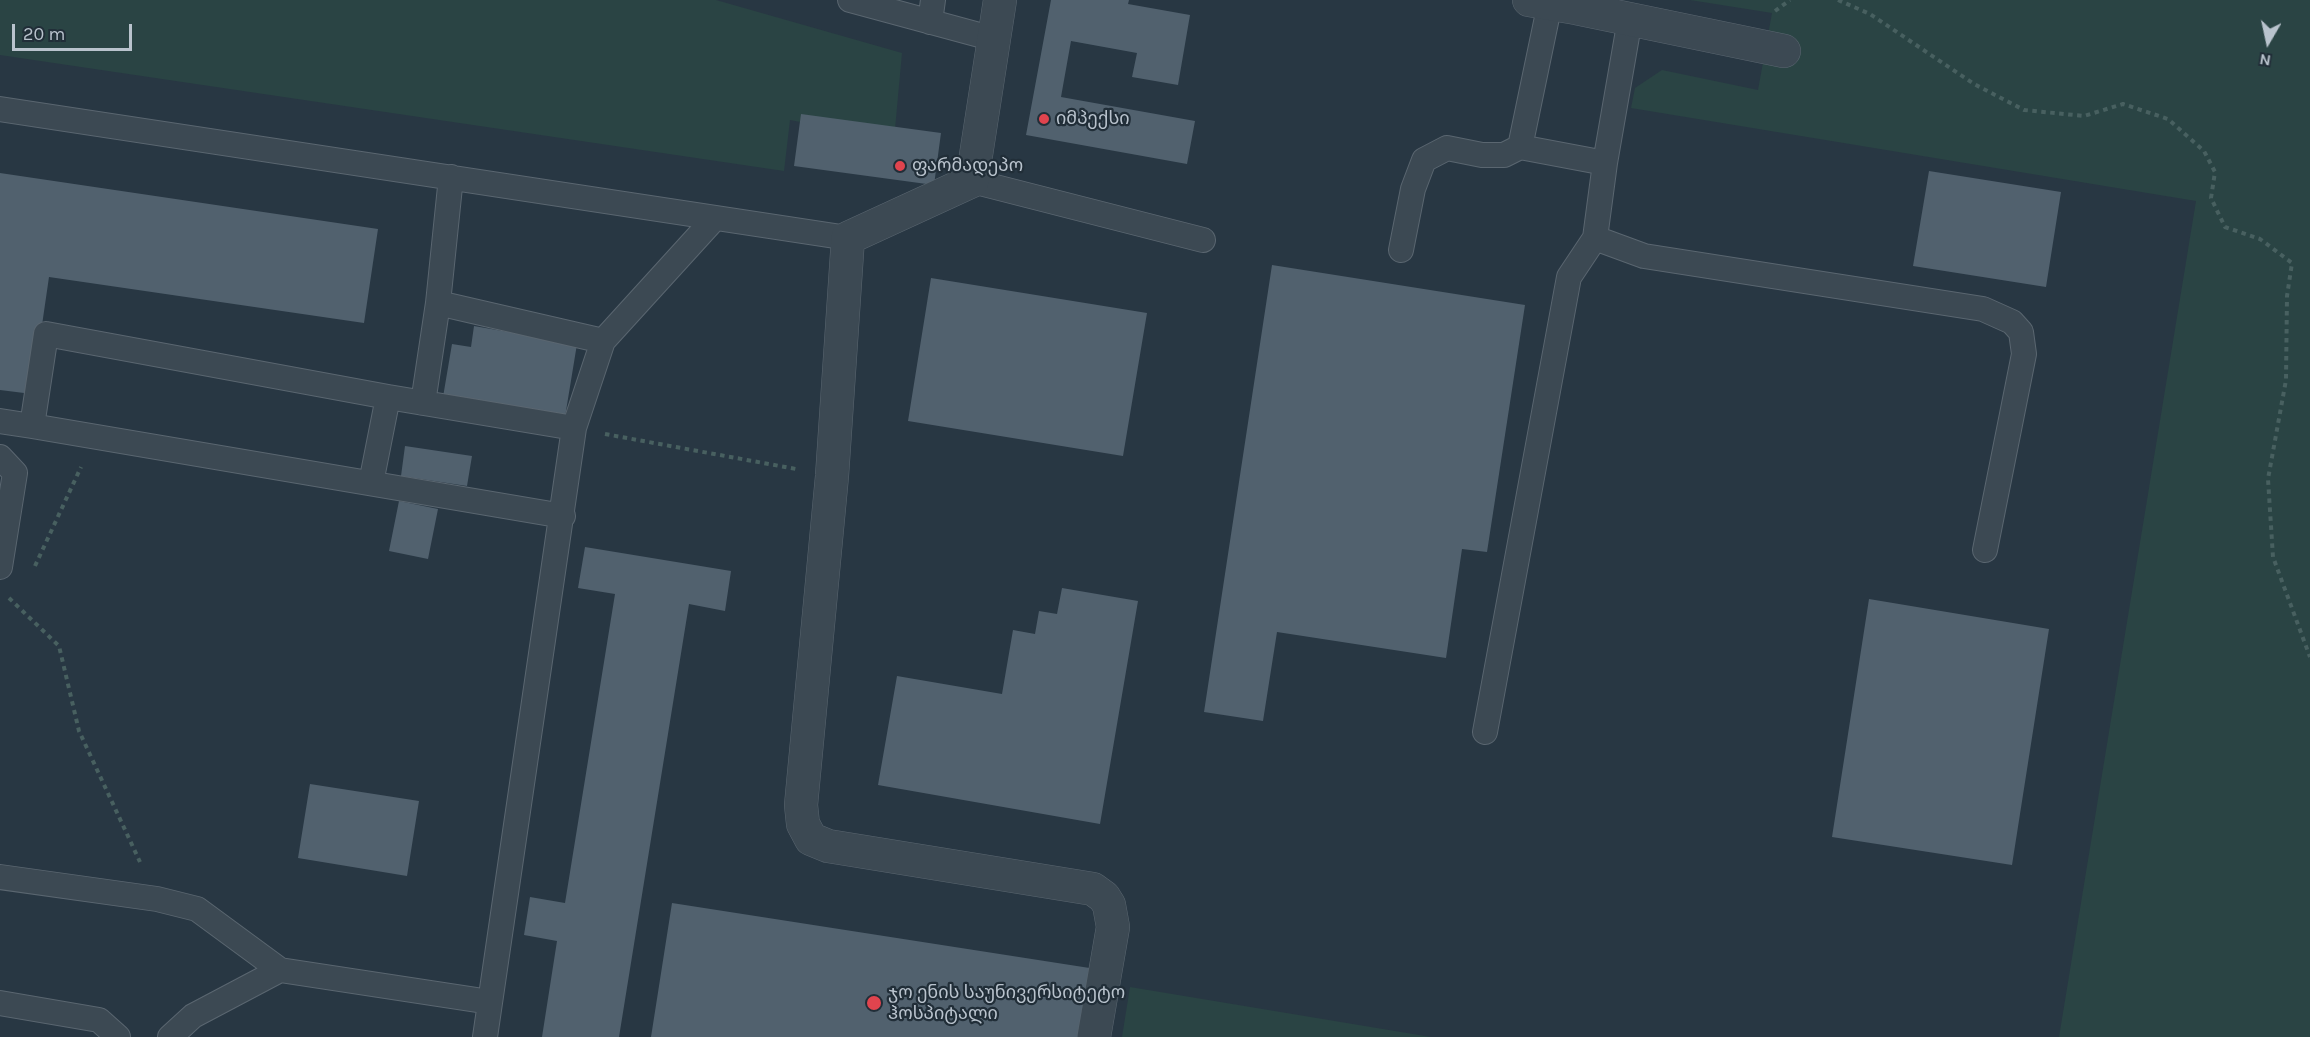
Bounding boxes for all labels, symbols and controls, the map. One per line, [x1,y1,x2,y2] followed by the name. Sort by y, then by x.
[15,12,135,50] scale bar
[2238,12,2298,72] north arrow
[23,23,65,45] text: 20 m
[2258,50,2272,71] text: N
[1056,108,1130,130] place label: იმპექსი
[1037,112,1051,126] marker: იმპექსი
[912,155,1023,177] place label: ფარმადეპო
[893,159,907,173] marker: ფარმადეპო
[888,982,1125,1024] place label: ჯო ენის საუნივერსიტეტო ჰოსპიტალი
[865,994,883,1012] marker: ჯო ენის საუნივერსიტეტო ჰოსპიტალი

